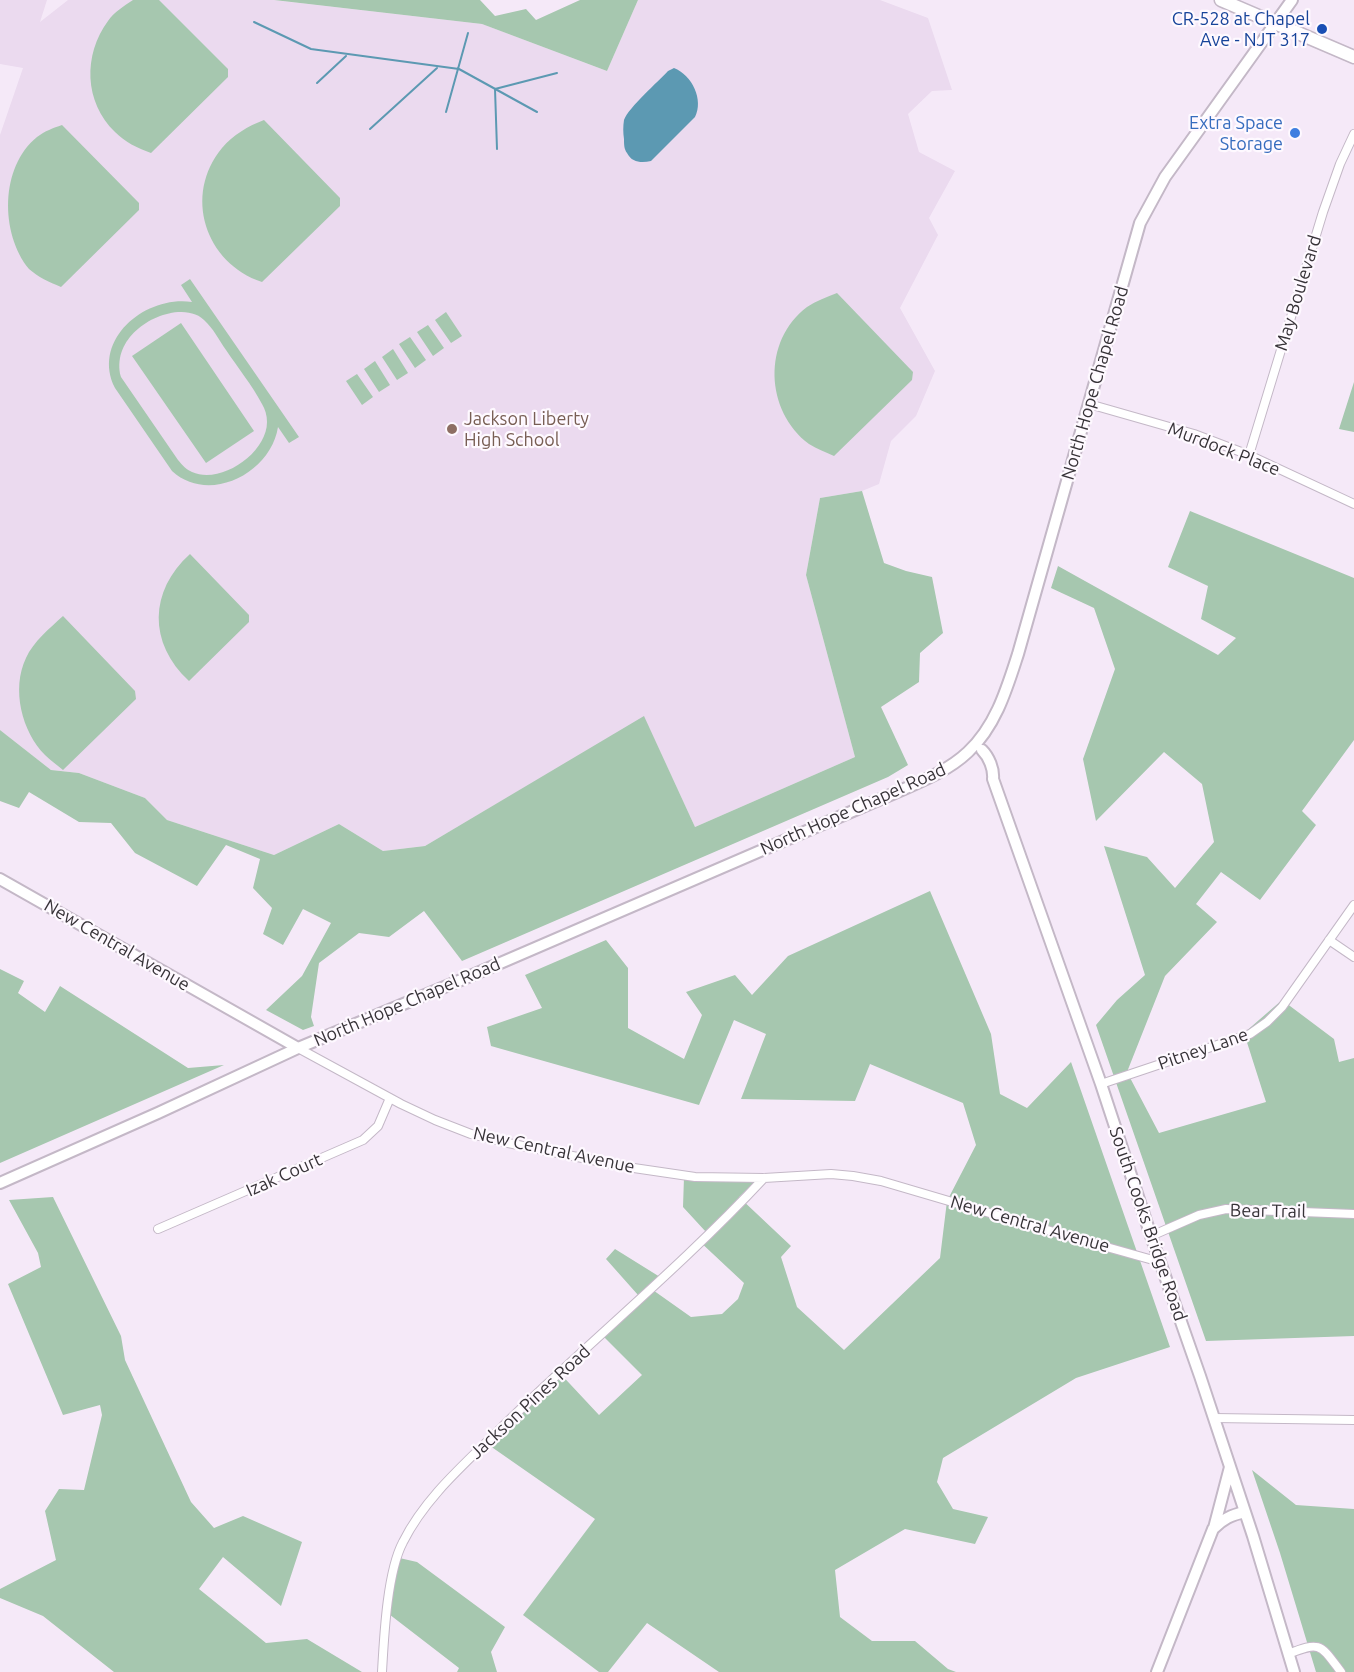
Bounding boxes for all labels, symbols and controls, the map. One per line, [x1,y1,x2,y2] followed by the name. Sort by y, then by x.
[1172,8,1310,50] place label: CR-528 at Chapel Ave - NJT 317
[1315,22,1329,36] marker: CR-528 at Chapel Ave - NJT 317
[1189,112,1283,154] place label: Extra Space Storage
[1288,126,1302,140] marker: Extra Space Storage
[1270,233,1326,353] street label: May Boulevard
[1057,284,1133,482] street label: North Hope Chapel Road
[464,408,589,450] place label: Jackson Liberty High School
[1165,418,1283,480] street label: Murdock Place
[445,422,459,436] marker: Jackson Liberty High School
[757,758,949,860] street label: North Hope Chapel Road
[40,894,194,996] street label: New Central Avenue
[310,953,504,1051] street label: North Hope Chapel Road
[1155,1024,1251,1074] street label: Pitney Lane
[471,1122,637,1178] street label: New Central Avenue
[1105,1124,1191,1324] street label: South Cooks Bridge Road
[243,1149,325,1201] street label: Izak Court
[948,1191,1112,1257] street label: New Central Avenue
[1230,1200,1306,1222] street label: Bear Trail
[465,1341,595,1463] street label: Jackson Pines Road

